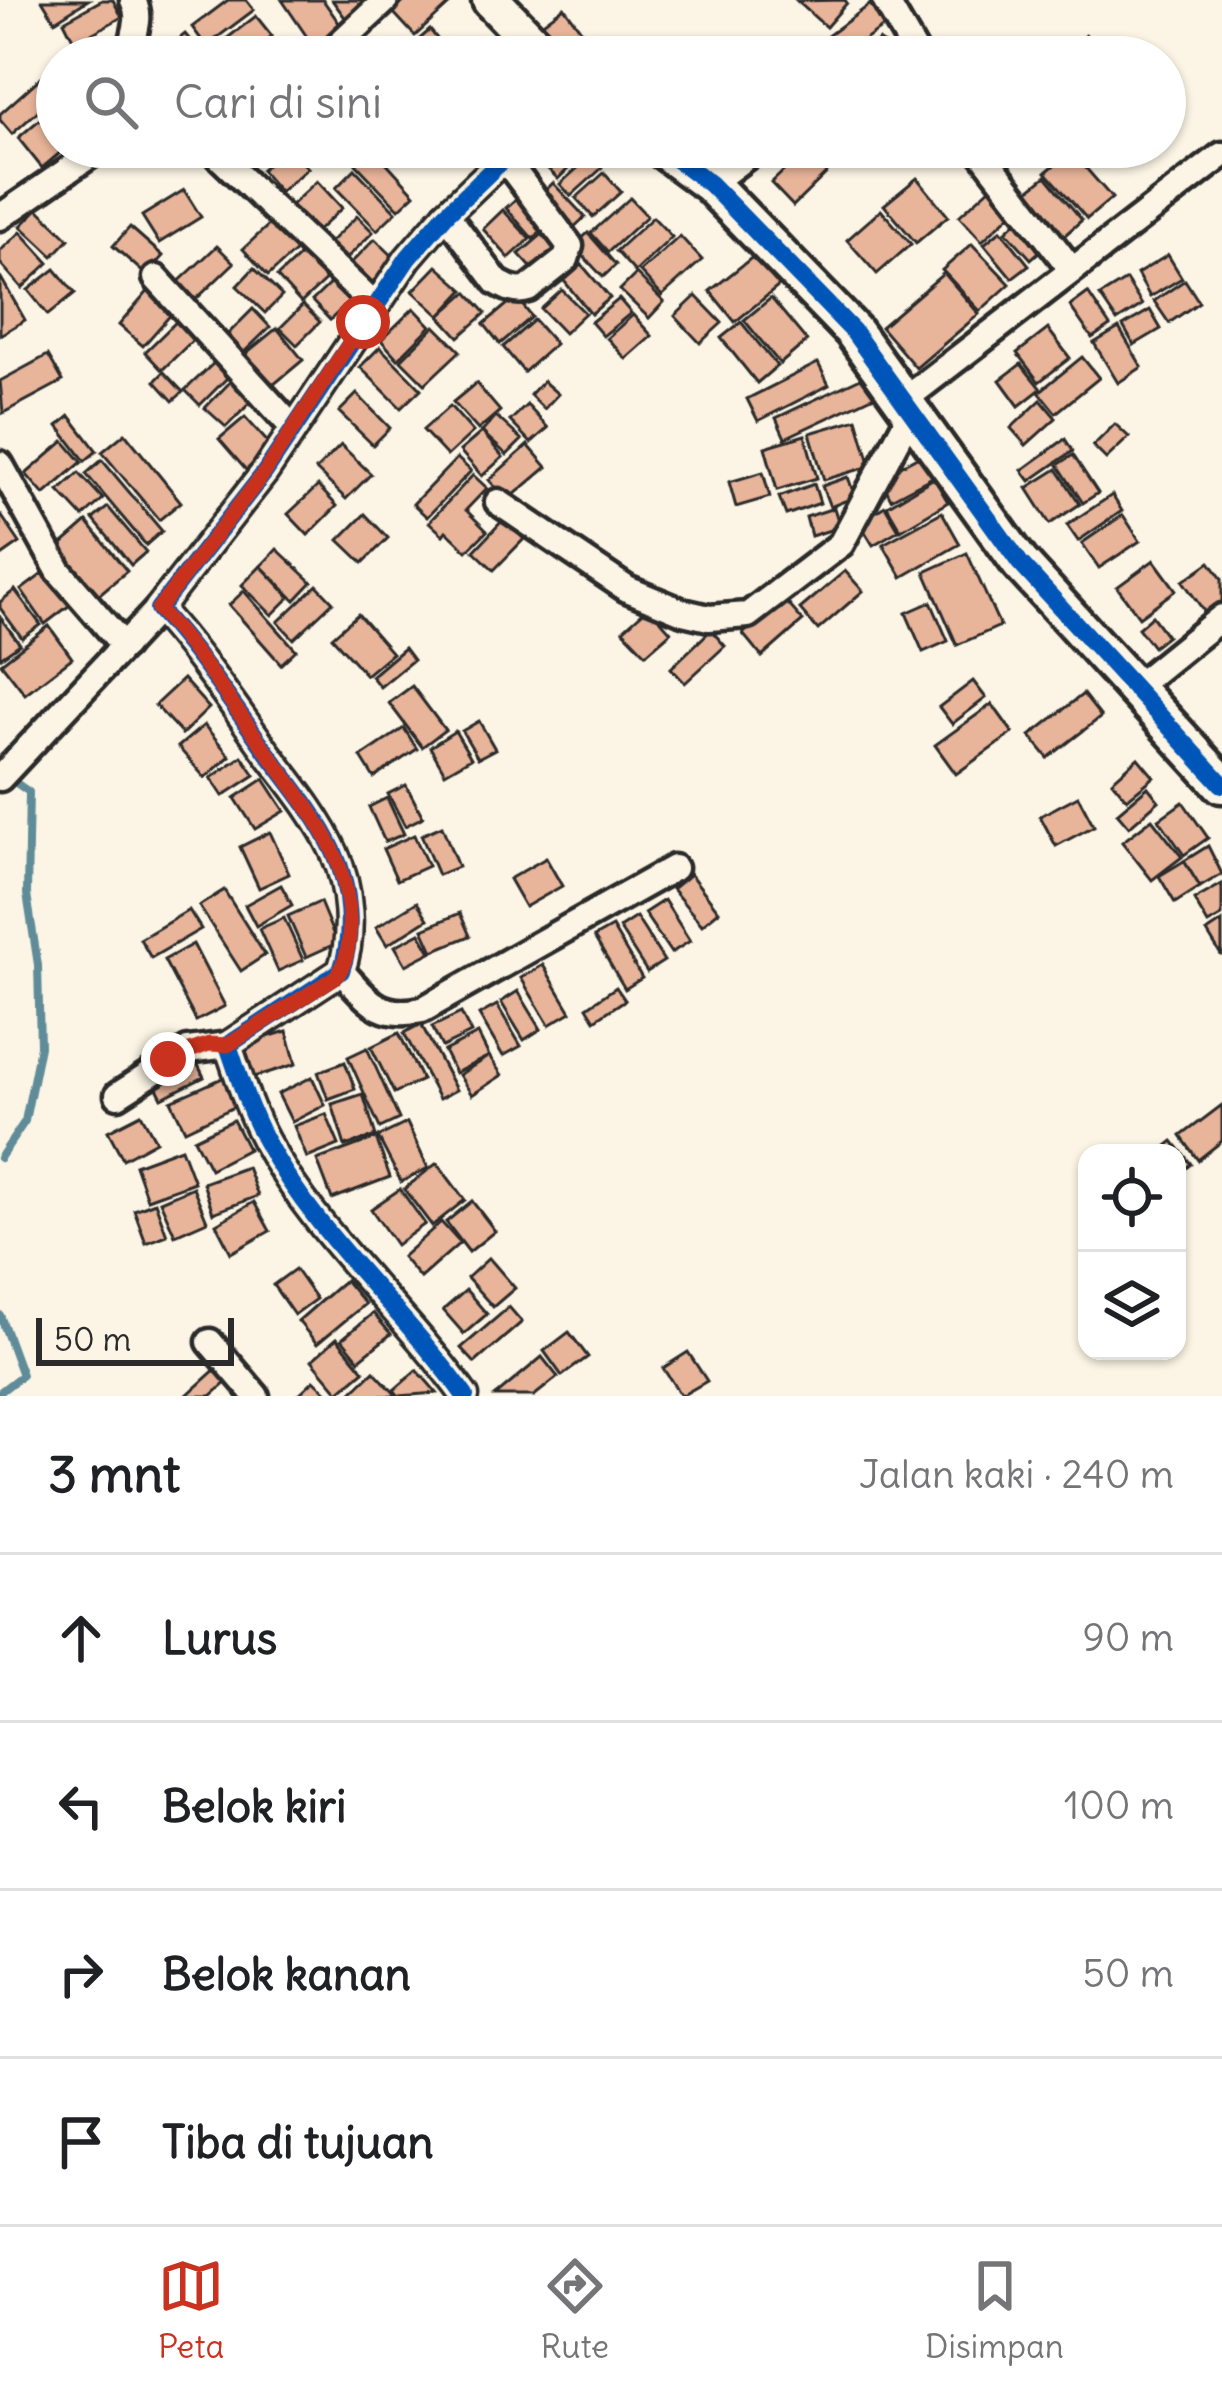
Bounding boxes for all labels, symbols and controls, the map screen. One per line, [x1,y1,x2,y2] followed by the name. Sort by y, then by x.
[36,36,1186,168] search box
[78,69,144,135] icon: search
[174,74,382,130] text: Cari di sini
[336,295,390,349] route start
[141,1032,195,1086] route end
[1078,1144,1186,1360] map controls
[1078,1144,1186,1252] button: locate
[1078,1252,1186,1360] button: layers
[36,1312,234,1365] scale bar
[54,1318,131,1360] text: 50 m
[48,1442,180,1506] text: 3 mnt
[859,1450,1174,1499] text: Jalan kaki · 240 m
[48,1605,114,1671] icon: ahead
[162,1610,277,1666] text: Lurus
[1082,1613,1174,1662] text: 90 m
[48,1773,114,1839] icon: left
[162,1778,346,1834] text: Belok kiri
[1064,1781,1174,1830] text: 100 m
[48,1941,114,2007] icon: right
[162,1946,411,2002] text: Belok kanan
[1082,1949,1174,1998] text: 50 m
[48,2109,114,2175] icon: arrive
[162,2114,433,2170] text: Tiba di tujuan
[158,2253,224,2367] tab: Peta
[540,2253,609,2367] tab: Rute
[925,2253,1064,2367] tab: Disimpan

